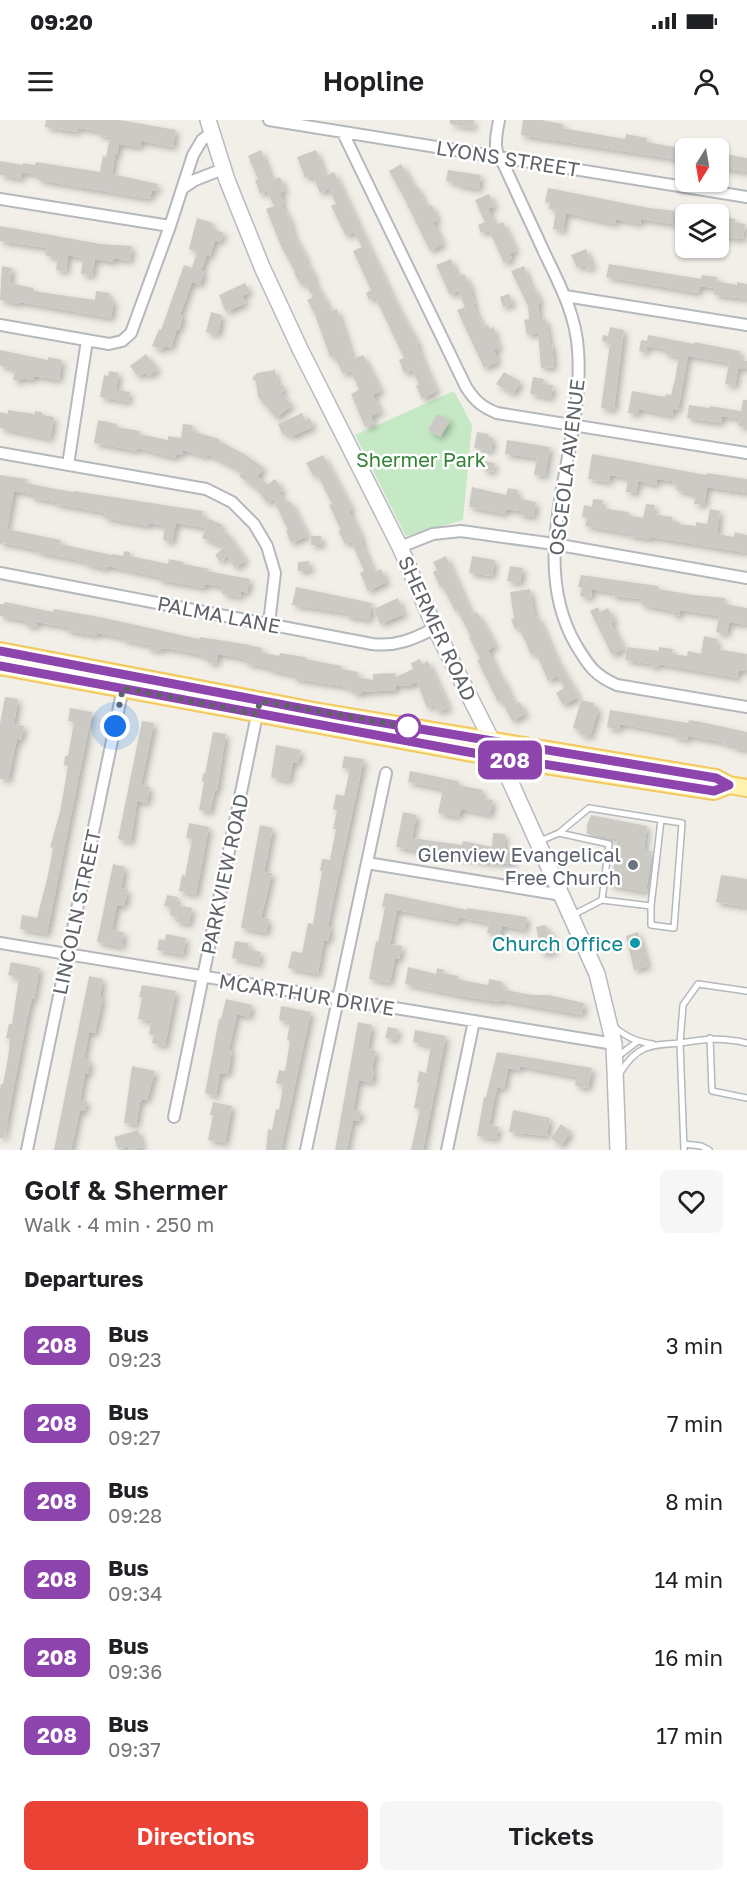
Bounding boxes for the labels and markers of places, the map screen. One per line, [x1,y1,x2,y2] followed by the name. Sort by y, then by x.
[395,714,421,740] unlabelled marker
[418,842,621,889] place label: Glenview Evangelical Free Church
[626,858,640,872] marker: Glenview Evangelical Free Church
[492,931,623,955] place label: Church Office
[628,936,642,950] marker: Church Office

